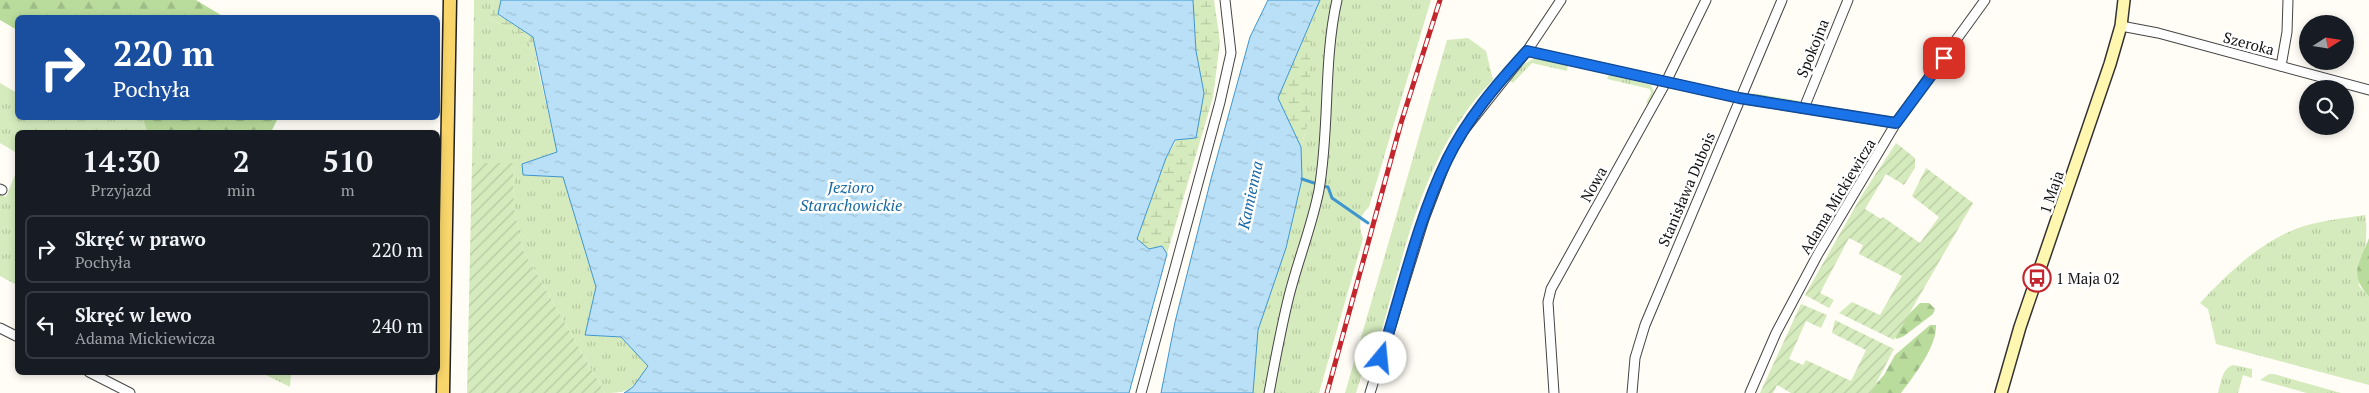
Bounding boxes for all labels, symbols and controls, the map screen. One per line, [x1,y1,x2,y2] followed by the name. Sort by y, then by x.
[1791,15,1833,80] street label: Spokojna
[2299,15,2354,70] north arrow
[2299,15,2354,135] map controls
[2221,27,2277,60] street label: Szeroka
[113,30,214,76] text: 220 m
[30,35,95,100] icon: right
[1923,37,1965,79] pin
[1930,44,1958,72] icon: arrive
[113,74,190,103] text: Pochyła
[2299,80,2354,135] button: search
[1653,129,1719,249] street label: Stanisława Dubois
[1795,134,1880,258] street label: Adama Mickiewicza
[82,141,160,181] text: 14:30
[233,141,250,181] text: 2
[322,141,373,181] text: 510
[1232,159,1268,232] water label: Kamienna
[1575,162,1611,205] street label: Nowa
[2034,167,2068,216] street label: 1 Maja
[800,176,902,216] water label: Jezioro Starachowickie
[91,179,151,201] text: Przyjazd
[227,179,255,201] text: min
[341,179,354,201] text: m
[75,226,206,251] text: Skręć w prawo
[32,235,60,263] icon: right
[372,237,423,262] text: 220 m
[75,251,131,273] text: Pochyła
[2022,263,2052,293] bus stop icon: 1 Maja 02
[2056,268,2120,288] place label: 1 Maja 02
[75,302,192,327] text: Skręć w lewo
[32,311,60,339] icon: left
[372,313,423,338] text: 240 m
[75,327,215,349] text: Adama Mickiewicza
[1354,331,1406,383] position arrow

